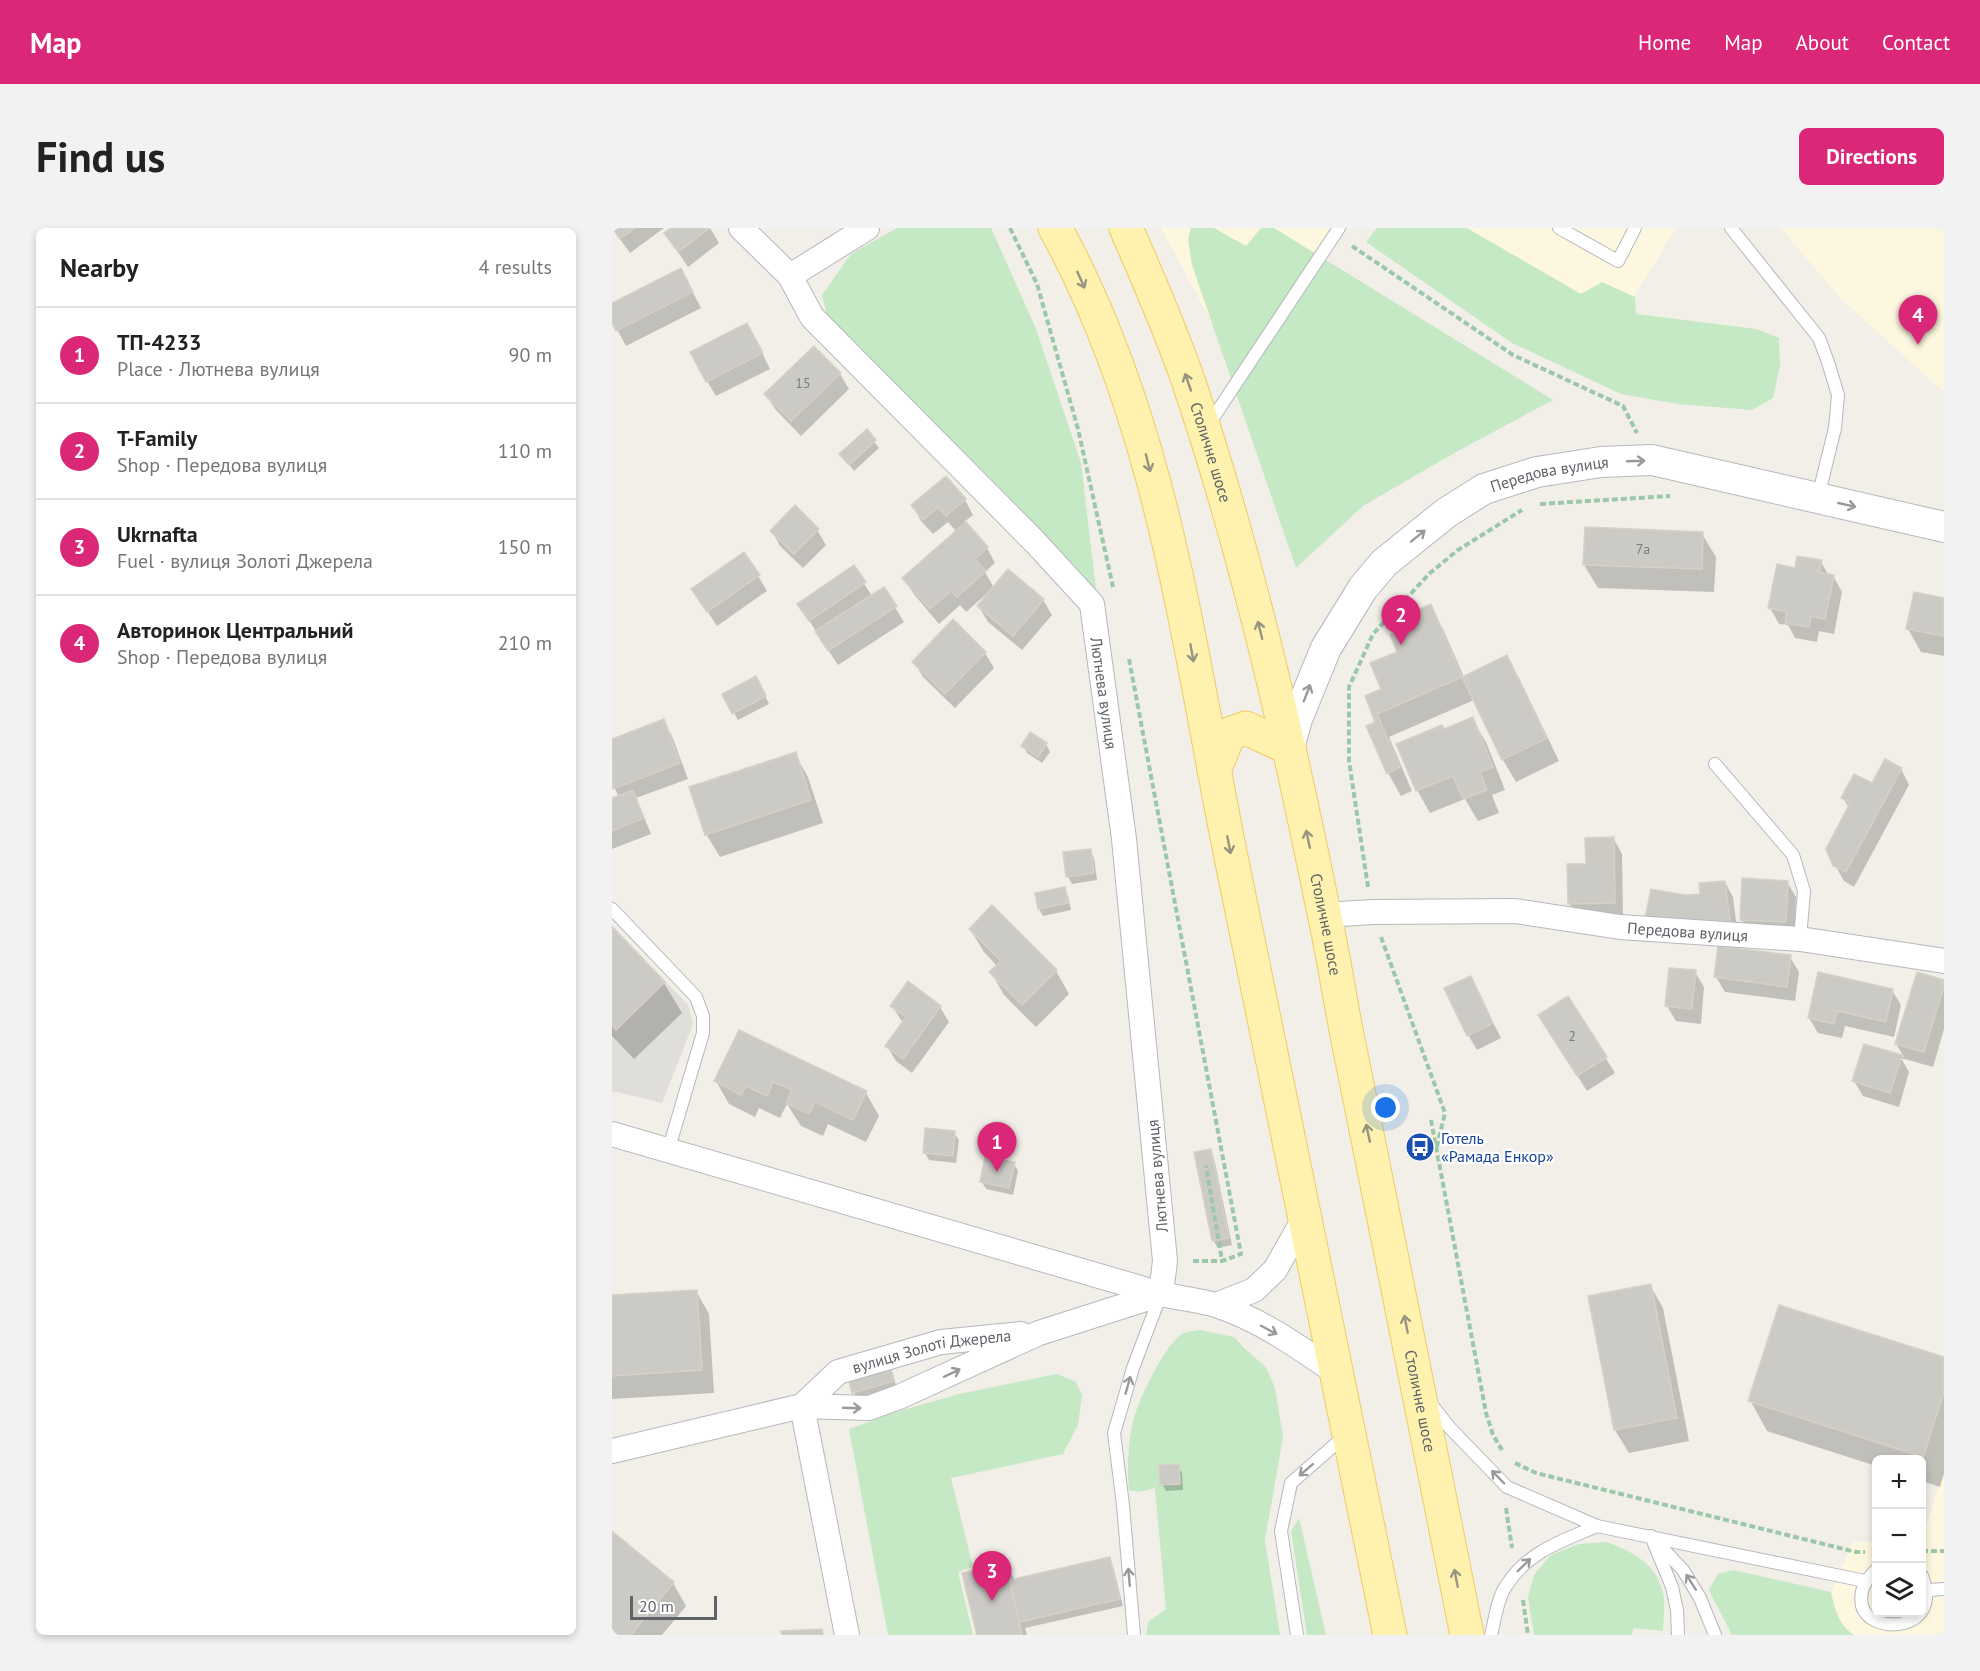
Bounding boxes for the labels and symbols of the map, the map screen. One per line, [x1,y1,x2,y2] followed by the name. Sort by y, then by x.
[1076,271,1087,289] one-way arrow
[1898,296,1938,345] pin: 4
[1182,373,1193,392] one-way arrow
[795,374,811,392] house number: 15
[1186,399,1236,505] street label: Столичне шосе
[1488,452,1609,496] street label: Передова вулиця
[1142,453,1154,472] one-way arrow
[1626,455,1646,467] one-way arrow
[1837,500,1856,512] one-way arrow
[1410,529,1425,543] one-way arrow
[1636,540,1650,558] house number: 7а
[1382,596,1420,645] pin: 2
[1253,621,1265,640] one-way arrow
[1086,635,1122,750] street label: Лютнева вулиця
[1187,643,1198,662] one-way arrow
[1302,684,1313,703] one-way arrow
[1302,830,1314,849] one-way arrow
[1223,835,1235,854] one-way arrow
[1306,871,1346,977] street label: Столичне шосе
[1627,918,1749,946] street label: Передова вулиця
[1568,1027,1576,1045] house number: 2
[1371,1093,1400,1122] your location
[1142,1119,1172,1234] street label: Лютнева вулиця
[978,1122,1016,1172] pin: 1
[1362,1124,1373,1144] one-way arrow
[1441,1128,1554,1166] place label: Готель «Рамада Енкор»
[1404,1131,1436,1163] bus stop icon: Готель «Рамада Енкор»
[1400,1315,1411,1335] one-way arrow
[1260,1324,1277,1336] one-way arrow
[850,1325,1012,1377] street label: вулиця Золоті Джерела
[1401,1348,1441,1454] street label: Столичне шосе
[943,1366,961,1378] one-way arrow
[1123,1376,1134,1395] one-way arrow
[841,1402,861,1413] one-way arrow
[1299,1463,1314,1477] one-way arrow
[1491,1470,1505,1485] one-way arrow
[972,1552,1012,1601] pin: 3
[1517,1558,1532,1572] one-way arrow
[1124,1567,1135,1587] one-way arrow
[1450,1568,1461,1588] one-way arrow
[1684,1574,1696,1591] one-way arrow
[630,1593,717,1620] scale bar

